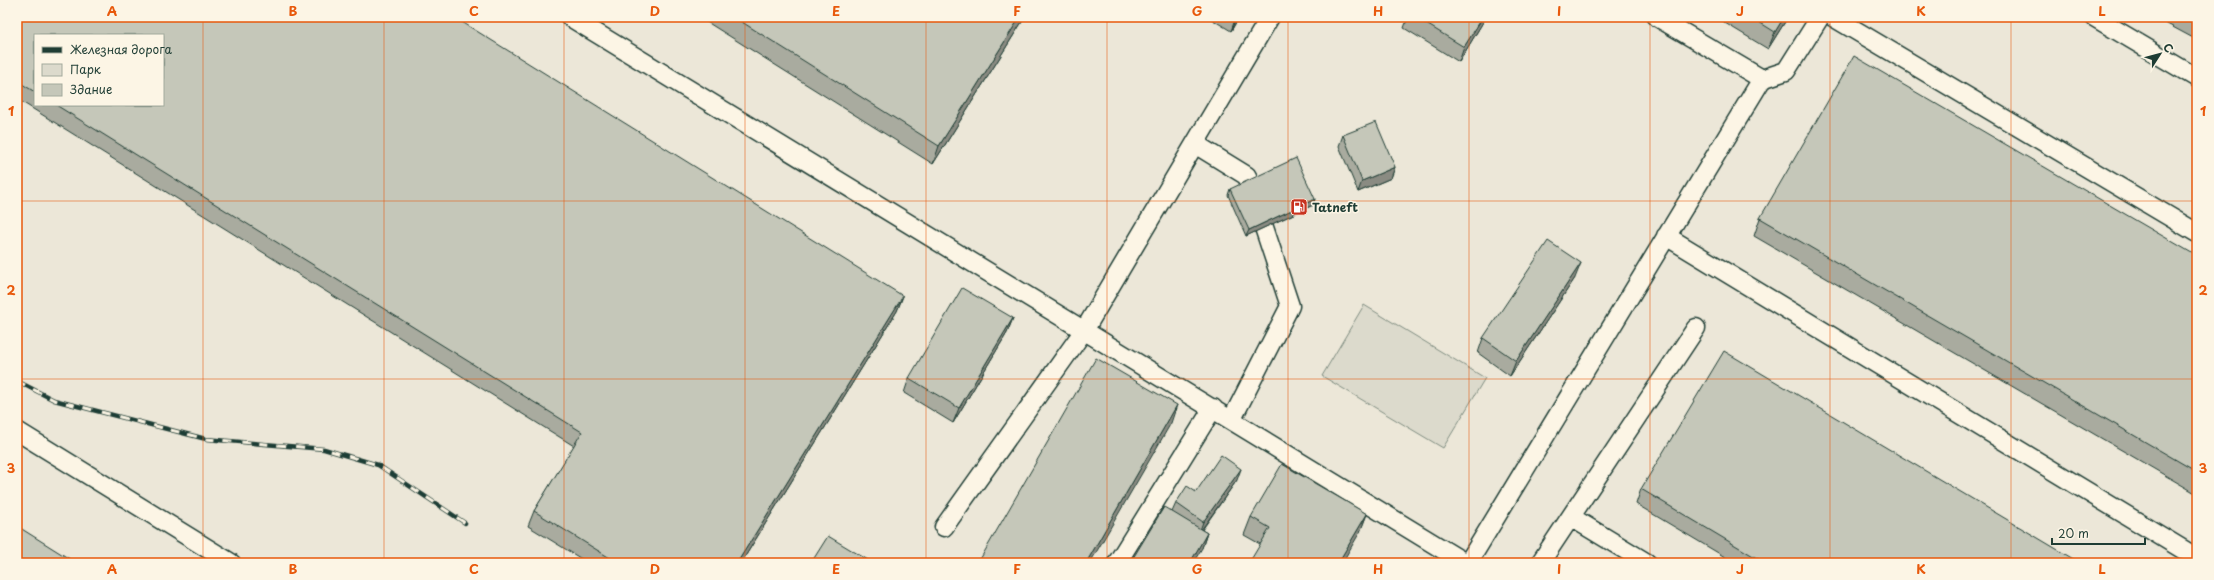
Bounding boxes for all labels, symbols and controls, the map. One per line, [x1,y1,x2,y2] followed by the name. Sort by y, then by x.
[107,1,117,20] text: A
[289,1,298,20] text: B
[469,1,479,20] text: C
[650,1,660,20] text: D
[832,1,840,20] text: E
[1013,1,1021,20] text: F
[1192,1,1202,20] text: G
[1373,1,1383,20] text: H
[1557,1,1561,20] text: I
[1736,1,1744,20] text: J
[1916,1,1926,20] text: K
[2098,1,2106,20] text: L
[34,34,164,106] legend
[2140,34,2180,74] north arrow
[2159,39,2178,56] text: С
[70,40,173,58] text: Железная дорога
[70,60,102,78] text: Парк
[70,80,112,98] text: Здание
[8,101,14,120] text: 1
[2200,101,2206,120] text: 1
[1289,197,1309,217] fuel station icon: Tatneft
[1312,198,1358,216] place label: Tatneft
[6,280,16,299] text: 2
[2198,280,2208,299] text: 2
[7,458,16,477] text: 3
[2199,458,2208,477] text: 3
[2052,520,2145,546] scale bar
[2058,524,2089,542] text: 20 m
[107,559,117,578] text: A
[289,559,298,578] text: B
[469,559,479,578] text: C
[650,559,660,578] text: D
[832,559,840,578] text: E
[1013,559,1021,578] text: F
[1192,559,1202,578] text: G
[1373,559,1383,578] text: H
[1557,559,1561,578] text: I
[1736,559,1744,578] text: J
[1916,559,1926,578] text: K
[2098,559,2106,578] text: L

